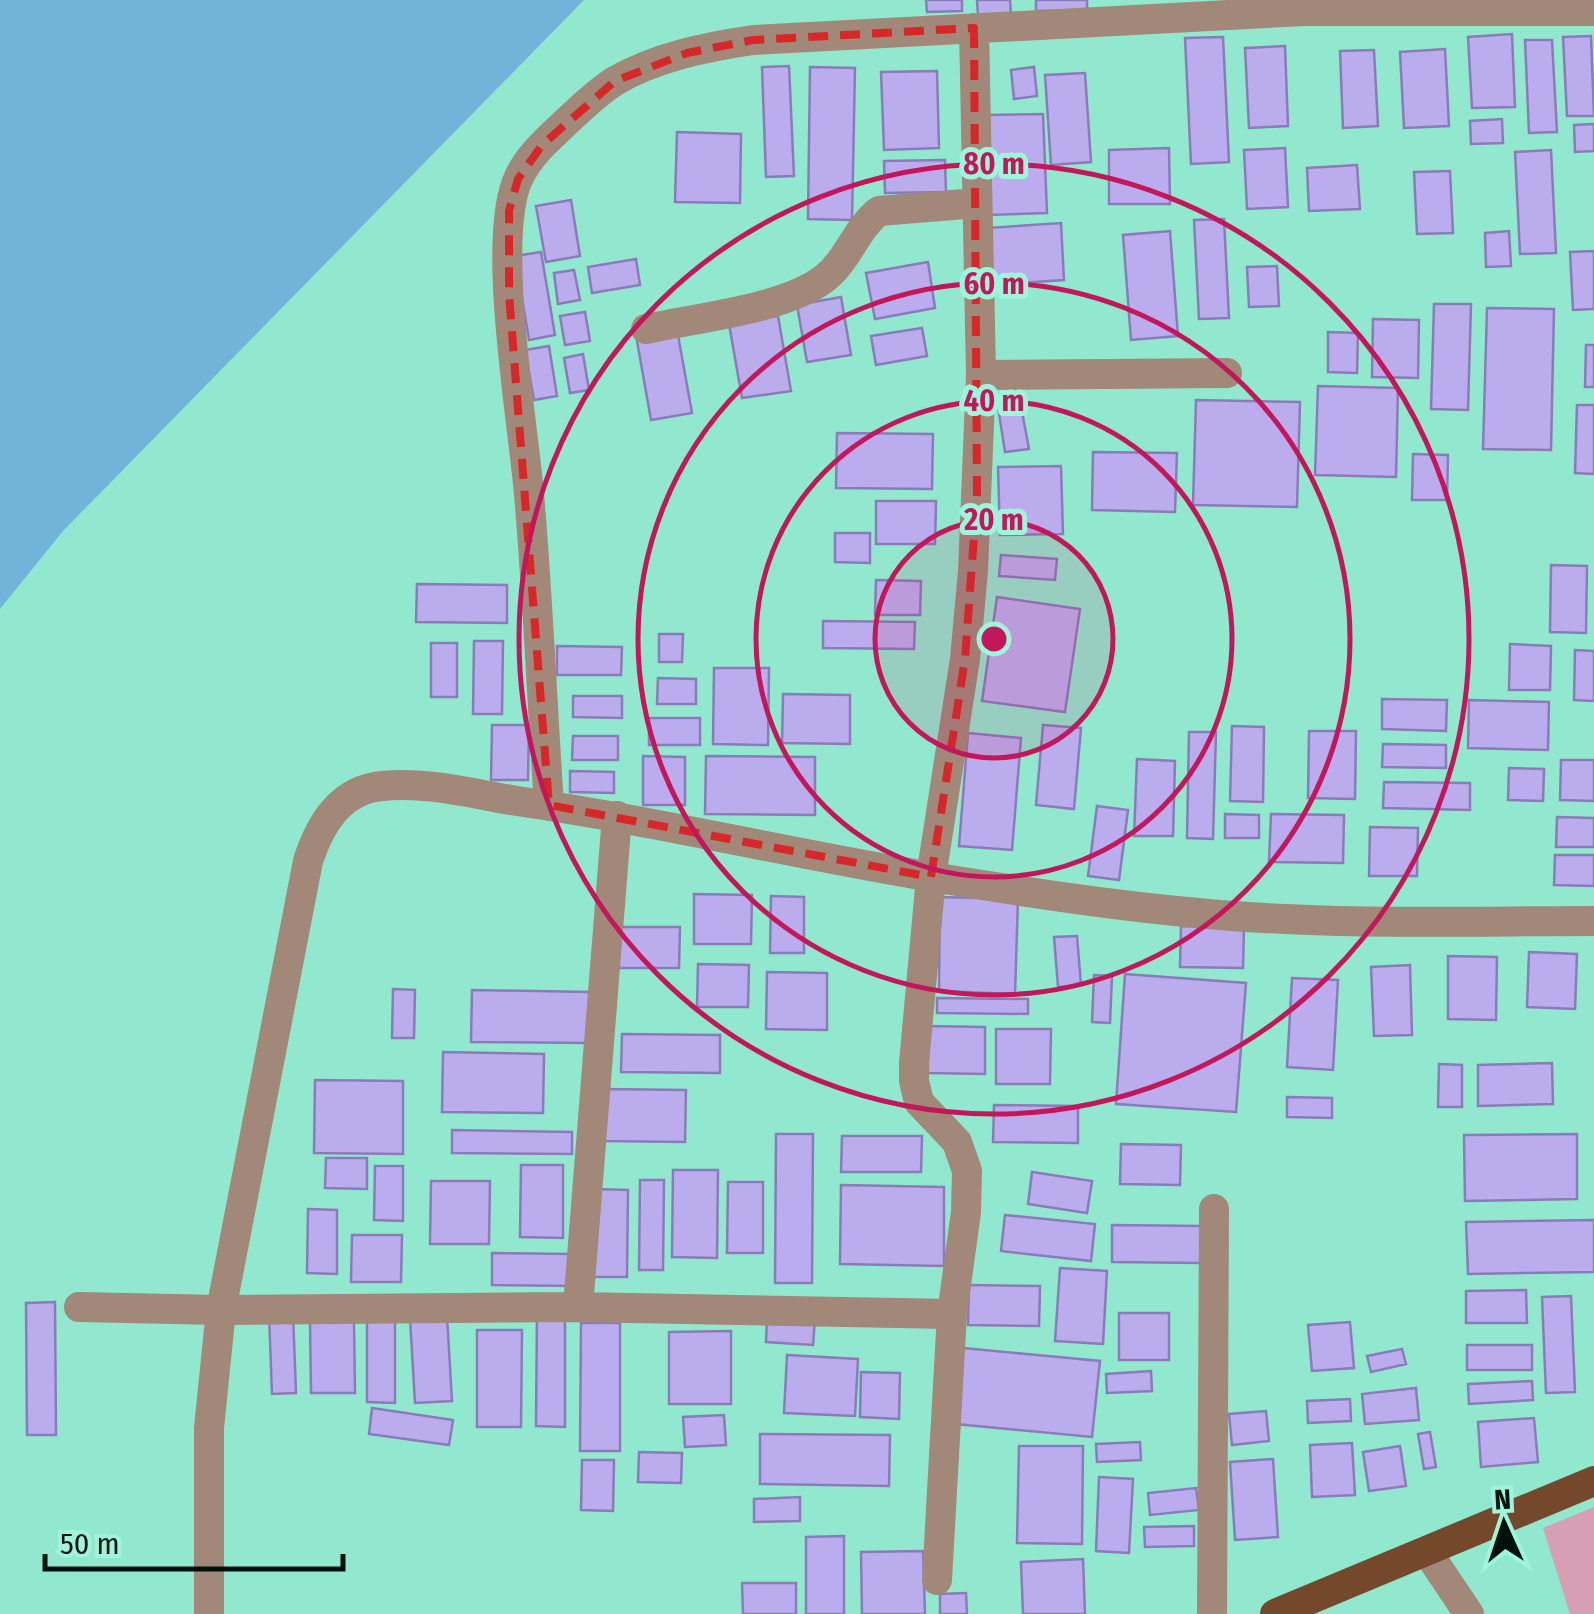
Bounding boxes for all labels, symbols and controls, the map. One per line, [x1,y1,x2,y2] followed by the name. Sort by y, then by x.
[963,146,1025,182] text: 80 m
[963,266,1025,302] text: 60 m
[964,383,1024,419] text: 40 m
[963,502,1024,538] text: 20 m
[976,621,1012,657] centre of rings
[1454,1474,1554,1574] north arrow
[1493,1483,1512,1516] text: N
[45,1509,342,1571] scale bar
[60,1526,120,1562] text: 50 m

